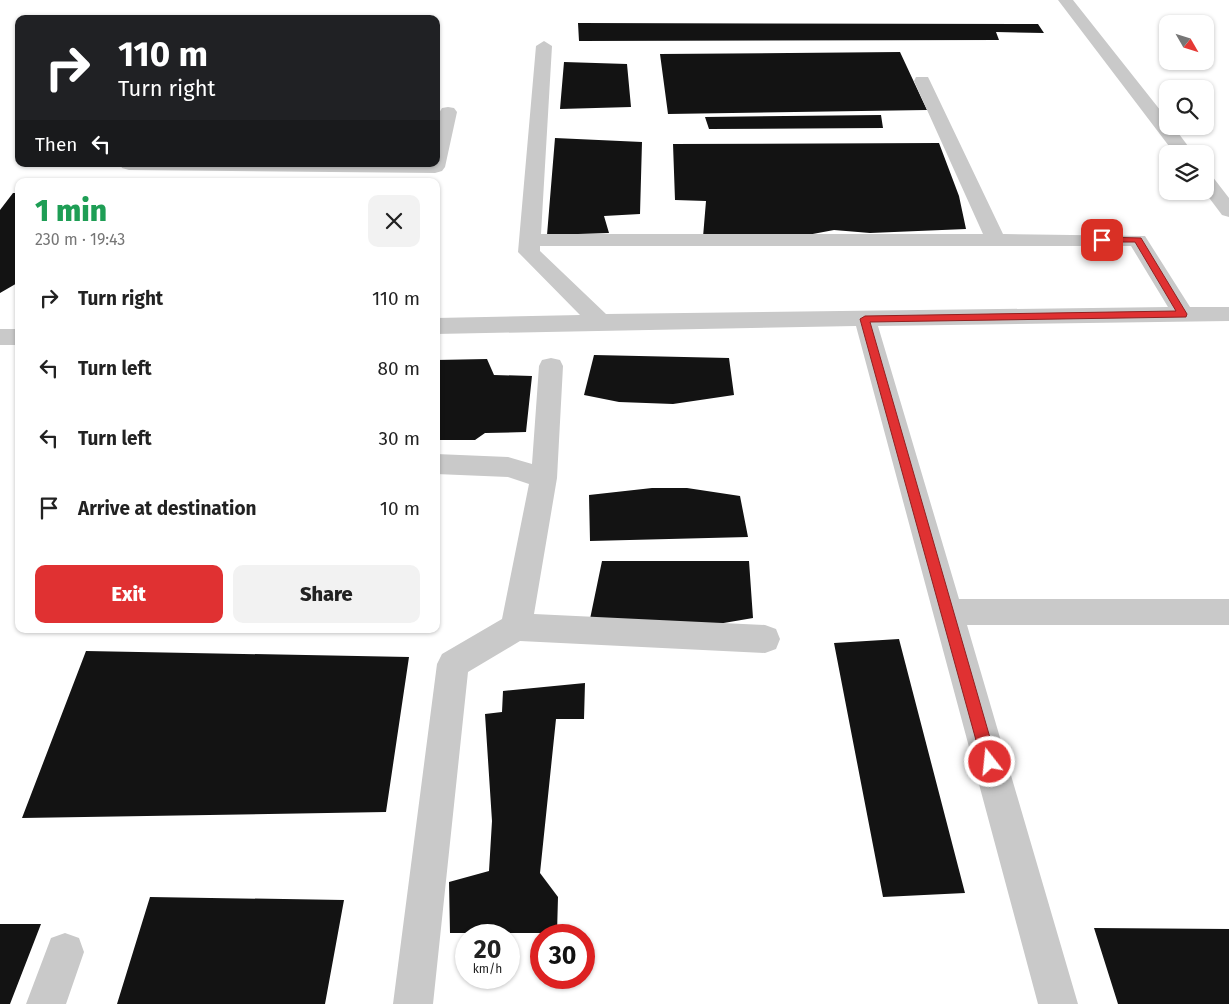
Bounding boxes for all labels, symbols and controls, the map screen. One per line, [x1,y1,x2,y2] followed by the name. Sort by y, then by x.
[1159,15,1214,70] north arrow
[1159,15,1214,200] map controls
[118,33,208,75] text: 110 m
[35,35,100,100] icon: right
[118,75,215,102] text: Turn right
[1159,80,1214,135] button: search
[87,130,115,158] icon: left
[35,133,77,156] text: Then
[1159,145,1214,200] button: layers
[35,193,107,229] text: 1 min
[368,195,420,247] button: close
[1081,219,1123,261] pin
[1088,226,1116,254] icon: arrive
[35,230,125,249] text: 230 m · 19:43
[35,284,63,312] icon: right
[78,287,163,310] text: Turn right
[372,287,420,310] text: 110 m
[35,354,63,382] icon: left
[78,357,152,380] text: Turn left
[378,357,420,380] text: 80 m
[35,424,63,452] icon: left
[78,427,152,450] text: Turn left
[379,427,420,450] text: 30 m
[35,494,63,522] icon: arrive
[78,497,257,520] text: Arrive at destination
[380,497,420,520] text: 10 m
[35,565,223,623] button: Exit
[233,565,420,623] button: Share
[963,735,1015,787] position arrow
[530,924,595,989] speed limit sign: 30
[474,935,501,965] text: 20
[473,962,502,976] text: km/h

